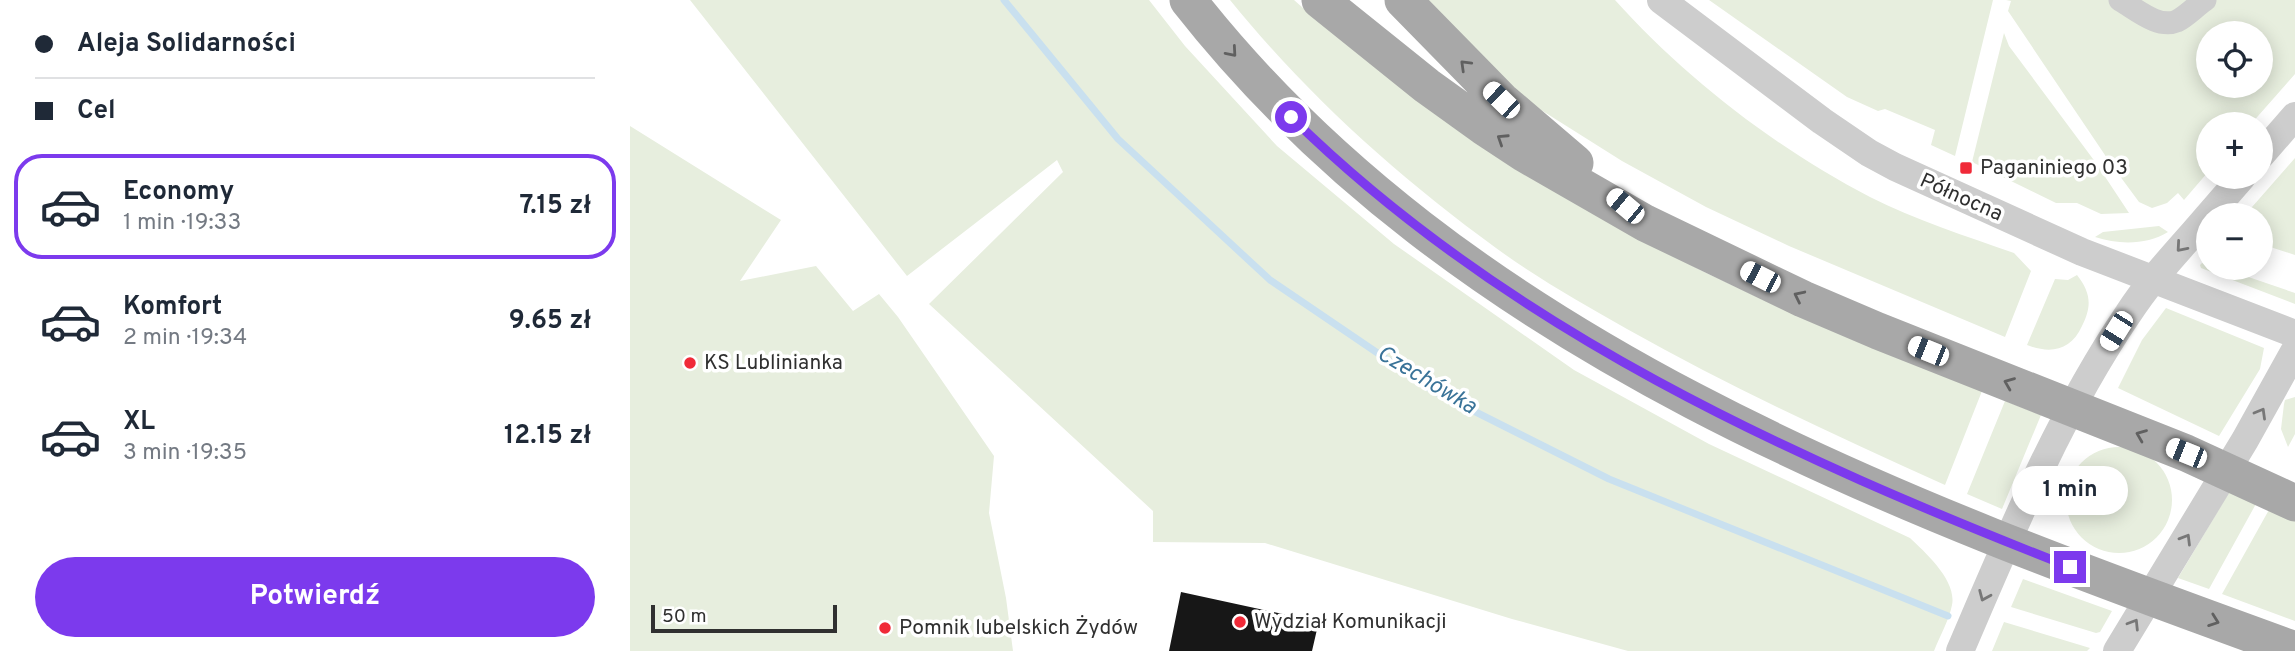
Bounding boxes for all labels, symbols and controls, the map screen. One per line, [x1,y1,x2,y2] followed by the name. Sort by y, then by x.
[2196,21,2273,280] map controls
[2196,21,2273,98] button: locate
[77,28,296,61] text: Aleja Solidarności
[1224,44,1236,57] one-way arrow
[1460,60,1473,73] one-way arrow
[1479,78,1524,122] car
[77,95,116,128] text: Cel
[1275,101,1307,133] route start
[2196,112,2273,189] button: +
[1496,134,1509,147] one-way arrow
[1980,155,2128,182] place label: Paganiniego 03
[1958,160,1974,176] marker: Paganiniego 03
[1915,168,2007,228] street label: Północna
[39,175,102,238] icon: car
[123,176,234,209] text: Economy
[1603,184,1648,228] car
[520,190,591,223] text: 7.15 zł
[2196,203,2273,280] button: −
[123,209,241,238] text: 1 min · 19:33
[2177,238,2189,251] one-way arrow
[1737,258,1784,296] car
[39,290,102,353] icon: car
[1794,290,1806,304] one-way arrow
[123,291,222,324] text: Komfort
[509,305,591,338] text: 9.65 zł
[2096,308,2137,354] car
[123,324,247,353] text: 2 min · 19:34
[1905,333,1952,369] car
[1371,340,1481,422] water label: Czechówka
[704,350,843,377] place label: KS Lublinianka
[682,355,698,371] marker: KS Lublinianka
[2004,377,2016,391] one-way arrow
[39,405,102,468] icon: car
[123,406,155,439] text: XL
[2253,407,2266,420] one-way arrow
[504,420,591,453] text: 12.15 zł
[2135,430,2147,444] one-way arrow
[2163,435,2210,471] car
[123,439,247,468] text: 3 min · 19:35
[2012,466,2128,514] callout: 1 min
[2042,476,2098,505] text: 1 min
[2178,533,2191,546] one-way arrow
[2054,551,2086,583] route end
[35,557,595,637] button: Potwierdź
[1978,589,1992,601] one-way arrow
[651,602,836,634] scale bar
[662,605,707,629] text: 50 m
[1254,609,1447,636] place label: Wydział Komunikacji
[2208,612,2220,626] one-way arrow
[1232,614,1248,630] marker: Wydział Komunikacji
[899,615,1138,642] place label: Pomnik lubelskich Żydów
[2125,619,2138,632] one-way arrow
[877,620,893,636] marker: Pomnik lubelskich Żydów

